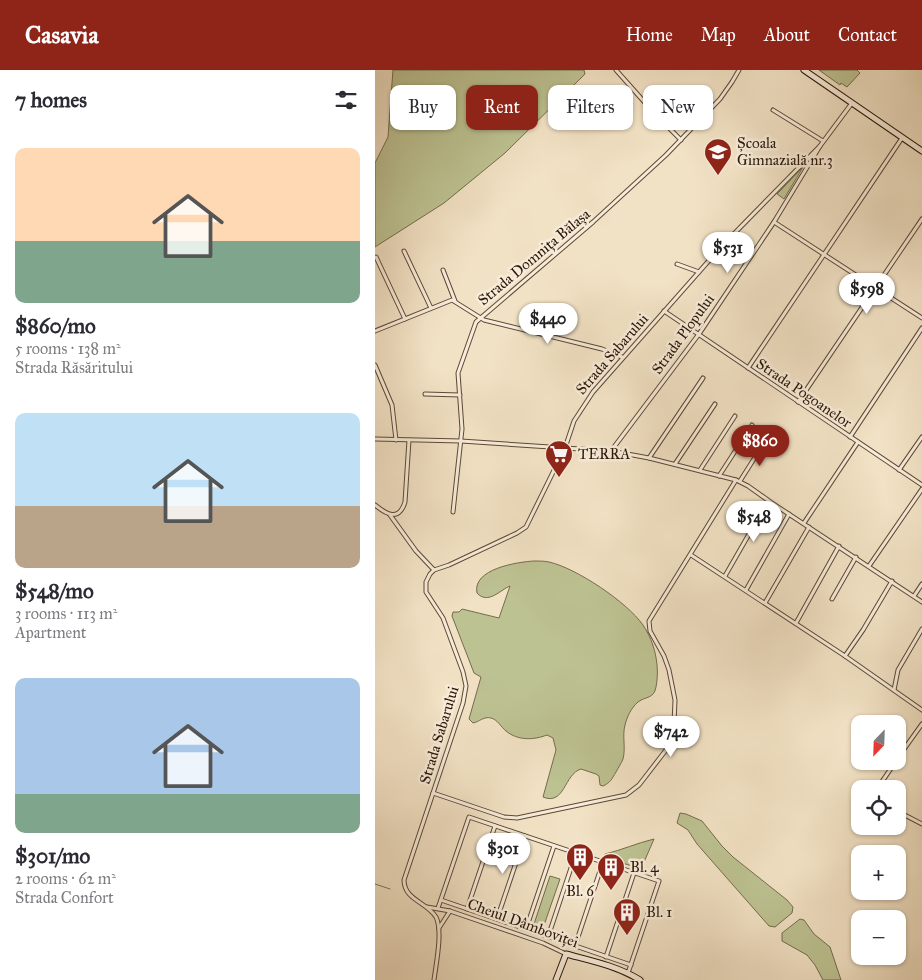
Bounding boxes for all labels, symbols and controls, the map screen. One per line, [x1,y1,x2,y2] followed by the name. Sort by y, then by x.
[25,20,99,50] text: Casavia
[626,24,673,46] text: Home
[701,24,736,46] text: Map
[764,24,810,46] text: About
[838,24,897,46] text: Contact
[390,85,456,130] chip: Buy
[466,85,538,130] chip: Rent
[548,85,633,130] chip: Filters
[643,85,713,130] chip: New
[332,86,360,114] icon: filters
[15,87,87,113] text: 7 homes
[737,134,833,169] place label: Școala Gimnazială nr.3
[703,137,733,176] school or university icon: Școala Gimnazială nr.3
[143,181,233,271] icon: home
[474,204,594,309] street label: Strada Domnița Bălașa
[698,232,758,274] pin: $531
[713,238,743,257] text: $531
[837,272,897,315] pin: $598
[850,279,884,298] text: $598
[648,290,718,378] street label: Strada Plopului
[518,302,578,345] pin: $440
[530,309,566,328] text: $440
[572,310,652,398] street label: Strada Sabarului
[15,313,96,339] text: $860/mo
[15,339,121,358] text: 5 rooms · 138 m²
[753,354,856,432] street label: Strada Pogoanelor
[15,358,133,377] text: Strada Răsăritului
[730,424,790,467] pin: $860
[742,431,778,450] text: $860
[544,439,574,478] supermarket icon: TERRA
[578,445,630,463] place label: TERRA
[143,446,233,536] icon: home
[724,500,784,543] pin: $548
[737,507,771,526] text: $548
[15,578,94,604] text: $548/mo
[15,604,117,623] text: 3 rooms · 113 m²
[15,623,87,642] text: Apartment
[416,684,462,786] street label: Strada Sabarului
[143,711,233,801] icon: home
[851,715,906,770] north arrow
[851,715,906,965] map controls
[641,716,701,758] pin: $742
[654,722,688,741] text: $742
[851,780,906,835] button: locate
[473,832,533,875] pin: $301
[487,839,519,858] text: $301
[565,842,595,881] building icon: Bl. 6
[15,843,90,869] text: $301/mo
[851,845,906,900] button: +
[596,852,626,891] building icon: Bl. 4
[630,858,659,876] place label: Bl. 4
[15,869,116,888] text: 2 rooms · 62 m²
[566,882,595,900] place label: Bl. 6
[15,888,114,907] text: Strada Confort
[465,895,581,951] street label: Cheiul Dâmboviței
[612,897,642,936] building icon: Bl. 1
[646,903,672,921] place label: Bl. 1
[851,910,906,965] button: −

